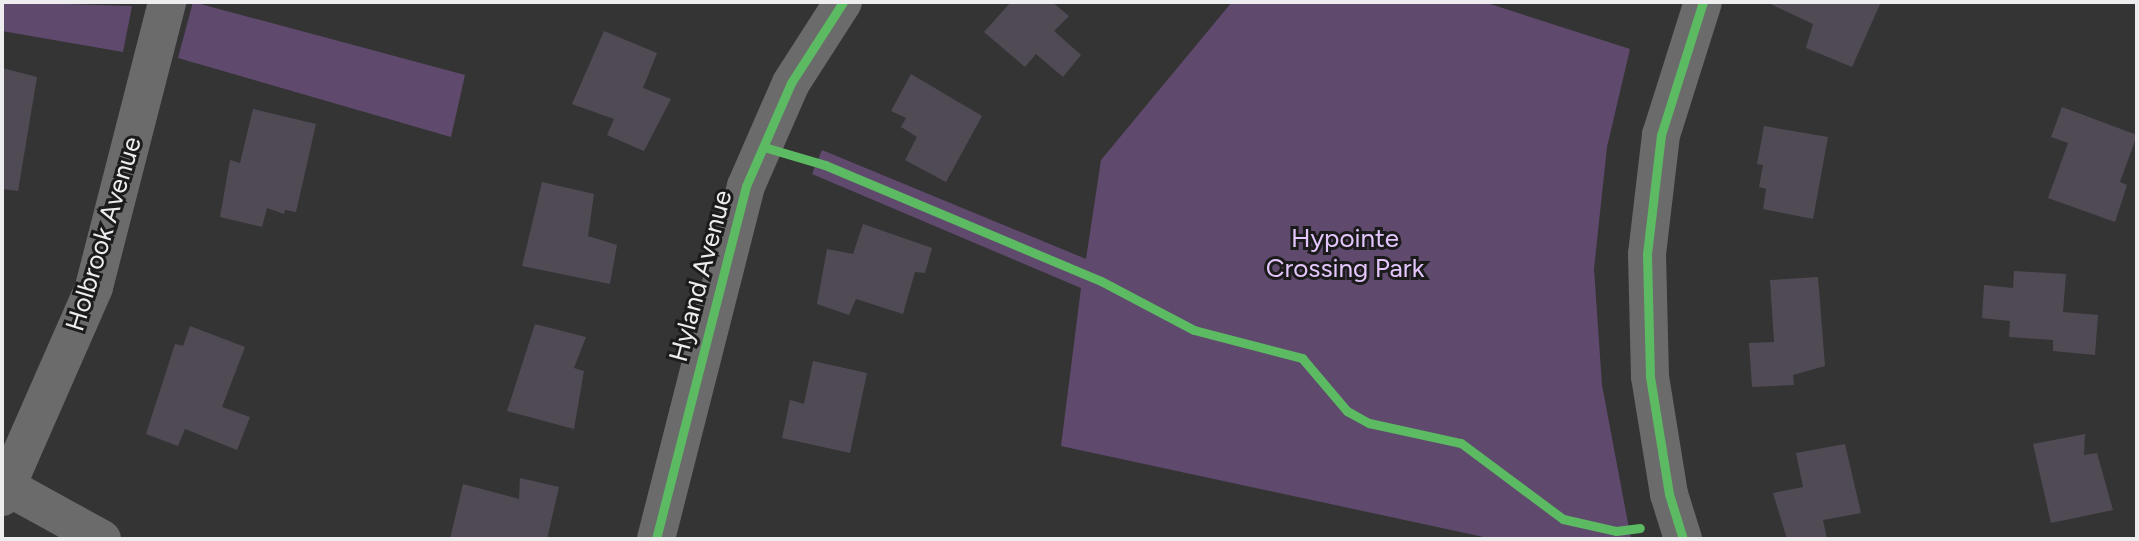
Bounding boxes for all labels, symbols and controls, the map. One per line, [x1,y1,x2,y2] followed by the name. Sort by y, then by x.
[60,133,148,335] street label: Holbrook Avenue
[663,187,739,365] street label: Hyland Avenue
[1266,223,1424,284] park label: Hypointe Crossing Park

